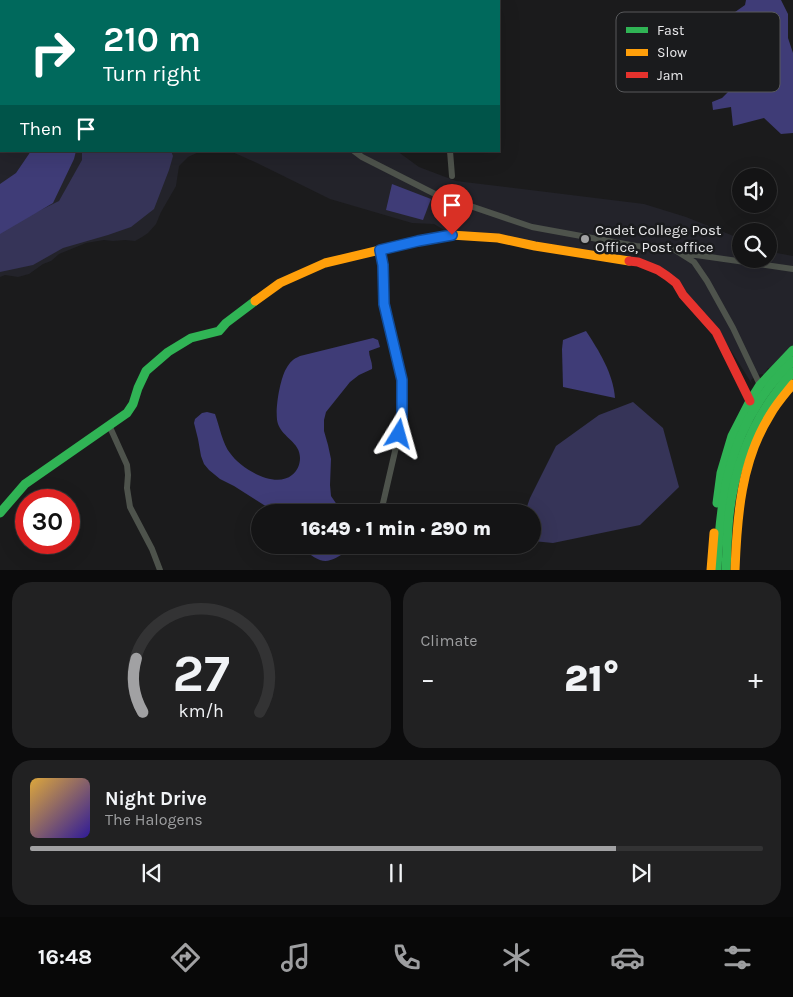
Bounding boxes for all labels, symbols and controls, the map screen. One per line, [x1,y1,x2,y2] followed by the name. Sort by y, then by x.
[616,12,780,92] legend
[103,19,201,60] text: 210 m
[20,20,85,85] icon: right
[657,22,684,39] text: Fast
[657,44,687,61] text: Slow
[103,61,201,87] text: Turn right
[657,67,683,84] text: Jam
[72,115,100,143] icon: arrive
[20,118,62,140] text: Then
[732,168,777,268] map controls
[732,168,777,213] button: sound
[431,184,473,235] pin
[438,191,466,219] icon: arrive
[595,221,722,256] place label: Cadet College Post Office, Post office
[732,223,777,268] button: search
[579,233,591,245] marker: Cadet College Post Office, Post office
[372,407,424,459] position arrow
[15,489,80,554] speed limit sign: 30
[301,518,491,540] text: 16:49 · 1 min · 290 m
[421,631,478,650] text: Climate
[173,643,230,704] text: 27
[564,656,619,701] text: 21°
[421,662,435,695] text: −
[748,662,763,695] text: +
[179,701,224,722] text: km/h
[105,788,207,810] text: Night Drive
[105,810,203,829] text: The Halogens
[138,859,166,887] icon: previous
[382,859,410,887] icon: pause
[627,859,655,887] icon: next
[168,940,203,975] icon: directions
[278,940,313,975] icon: music
[389,940,424,975] icon: phone
[499,940,534,975] icon: climate
[610,940,645,975] icon: car
[720,940,755,975] icon: filters
[38,944,92,970] text: 16:48

